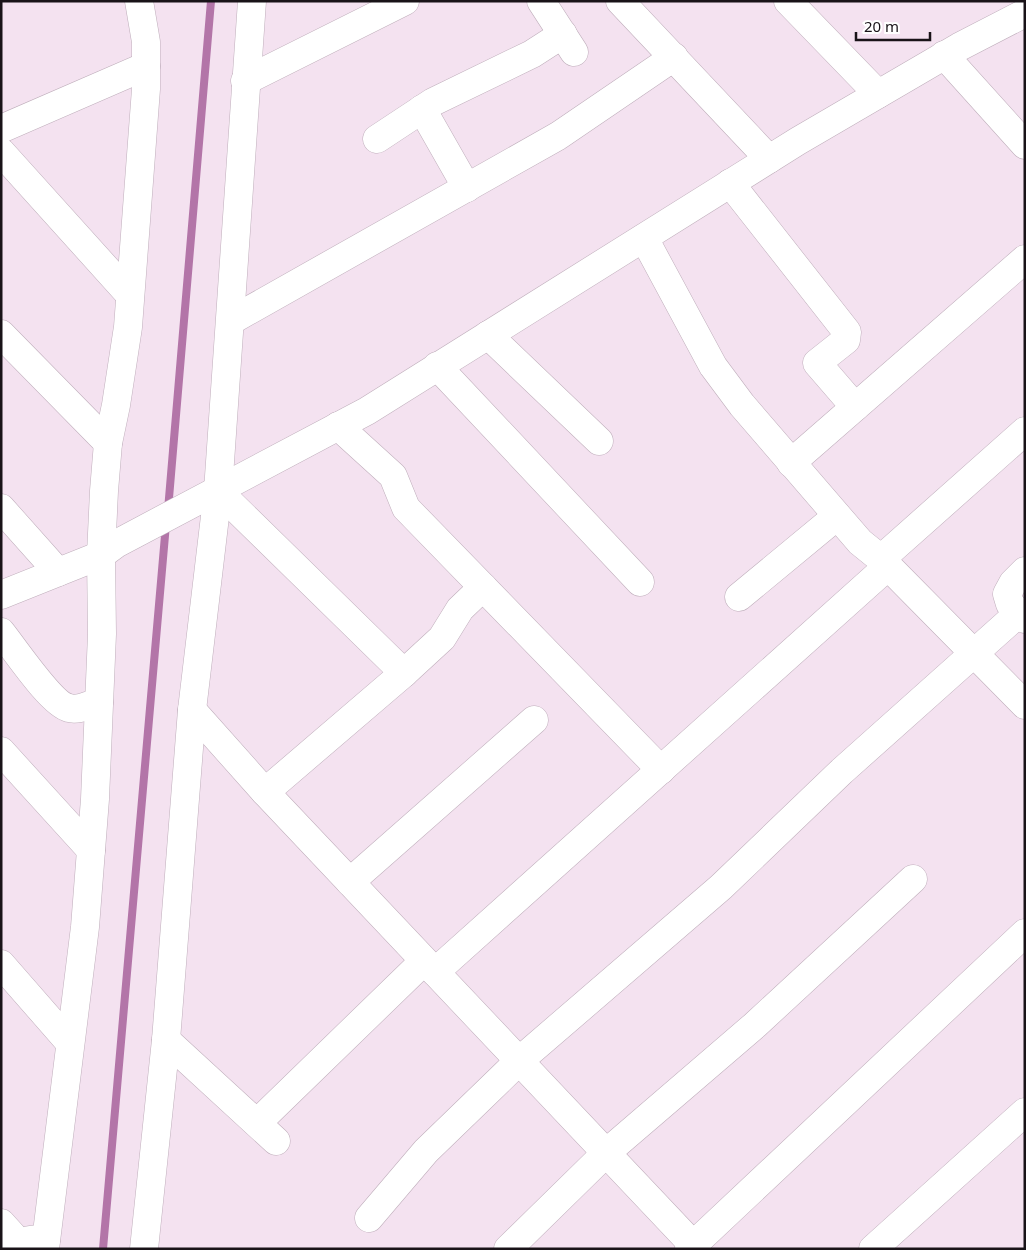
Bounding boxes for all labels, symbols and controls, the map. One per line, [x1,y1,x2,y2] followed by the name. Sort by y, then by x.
[856,10,930,42] scale bar
[864,16,899,36] text: 20 m

